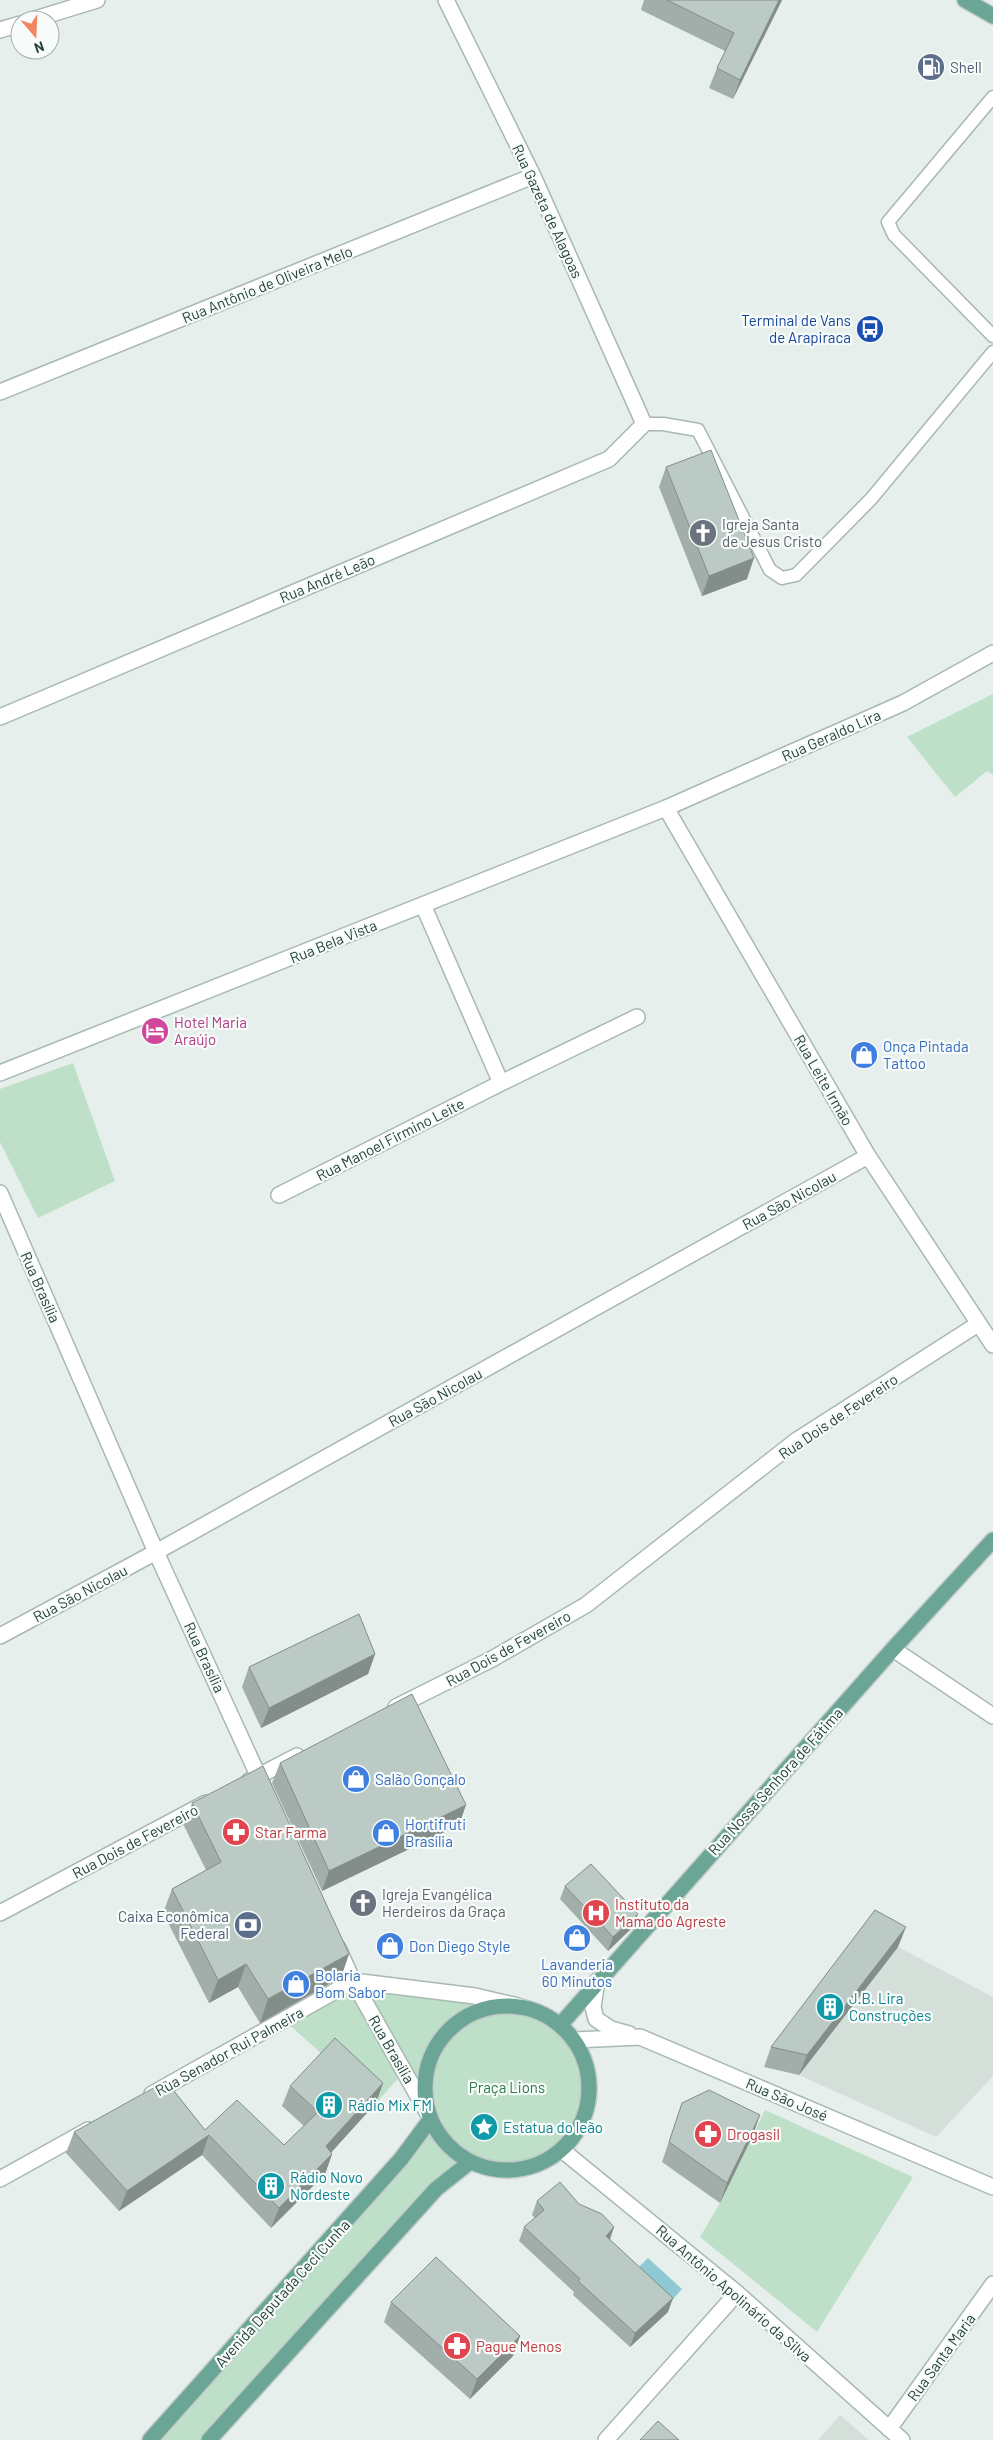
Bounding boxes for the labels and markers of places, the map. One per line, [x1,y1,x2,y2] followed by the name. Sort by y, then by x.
[916,52,946,82] fuel station icon: Shell
[950,58,982,76] place label: Shell
[741,311,851,346] place label: Terminal de Vans de Arapiraca
[855,314,885,344] bus stop icon: Terminal de Vans de Arapiraca
[722,515,822,550] place label: Igreja Santa de Jesus Cristo
[688,518,718,548] church icon: Igreja Santa de Jesus Cristo
[174,1013,247,1048] place label: Hotel Maria Araújo
[140,1016,170,1046] hotel icon: Hotel Maria Araújo
[883,1037,969,1072] place label: Onça Pintada Tattoo
[849,1040,879,1070] shop icon: Onça Pintada Tattoo
[341,1764,371,1794] shop icon: Salão Gonçalo
[375,1770,466,1788] place label: Salão Gonçalo
[405,1815,466,1850] place label: Hortifruti Brasília
[221,1817,251,1847] pharmacy icon: Star Farma
[371,1818,401,1848] shop icon: Hortifruti Brasília
[255,1823,327,1841] place label: Star Farma
[382,1885,506,1920] place label: Igreja Evangélica Herdeiros da Graça
[348,1888,378,1918] church icon: Igreja Evangélica Herdeiros da Graça
[615,1895,726,1930] place label: Instituto da Mama do Agreste
[581,1898,611,1928] hospital icon: Instituto da Mama do Agreste
[118,1907,229,1942] place label: Caixa Econômica Federal
[233,1910,263,1940] bank icon: Caixa Econômica Federal
[562,1923,592,1953] shop icon: Lavanderia 60 Minutos
[375,1931,405,1961] shop icon: Don Diego Style
[409,1937,510,1955] place label: Don Diego Style
[541,1955,613,1990] place label: Lavanderia 60 Minutos
[315,1966,387,2001] place label: Bolaria Bom Sabor
[281,1969,311,1999] shop icon: Bolaria Bom Sabor
[849,1989,931,2024] place label: J.B. Lira Construções
[815,1992,845,2022] building icon: J.B. Lira Construções
[314,2090,344,2120] building icon: Rádio Mix FM
[348,2096,432,2114] place label: Rádio Mix FM
[469,2112,499,2142] place icon: Estatua do leão
[503,2118,603,2136] place label: Estatua do leão
[693,2119,723,2149] pharmacy icon: Drogasil
[727,2125,780,2143] place label: Drogasil
[290,2168,363,2203] place label: Rádio Novo Nordeste
[256,2171,286,2201] building icon: Rádio Novo Nordeste
[442,2331,472,2361] pharmacy icon: Pague Menos
[476,2337,562,2355] place label: Pague Menos

